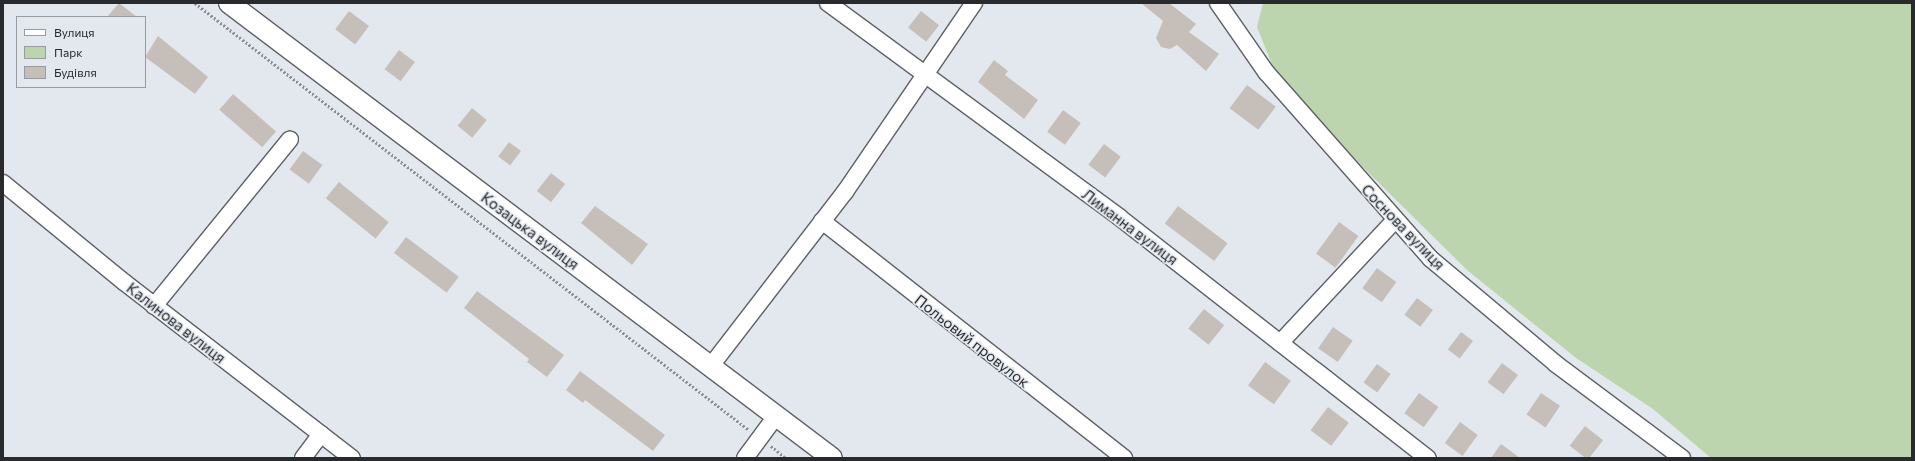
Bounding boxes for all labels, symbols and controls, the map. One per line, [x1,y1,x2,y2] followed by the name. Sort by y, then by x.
[16,16,146,88] legend
[54,25,95,39] text: Вулиця
[54,45,83,59] text: Парк
[54,65,97,79] text: Будівля
[1358,181,1448,273] street label: Соснова вулиця
[1079,185,1181,269] street label: Лиманна вулиця
[478,188,582,274] street label: Козацька вулиця
[123,279,229,367] street label: Калинова вулиця
[911,291,1033,391] street label: Польовий провулок

